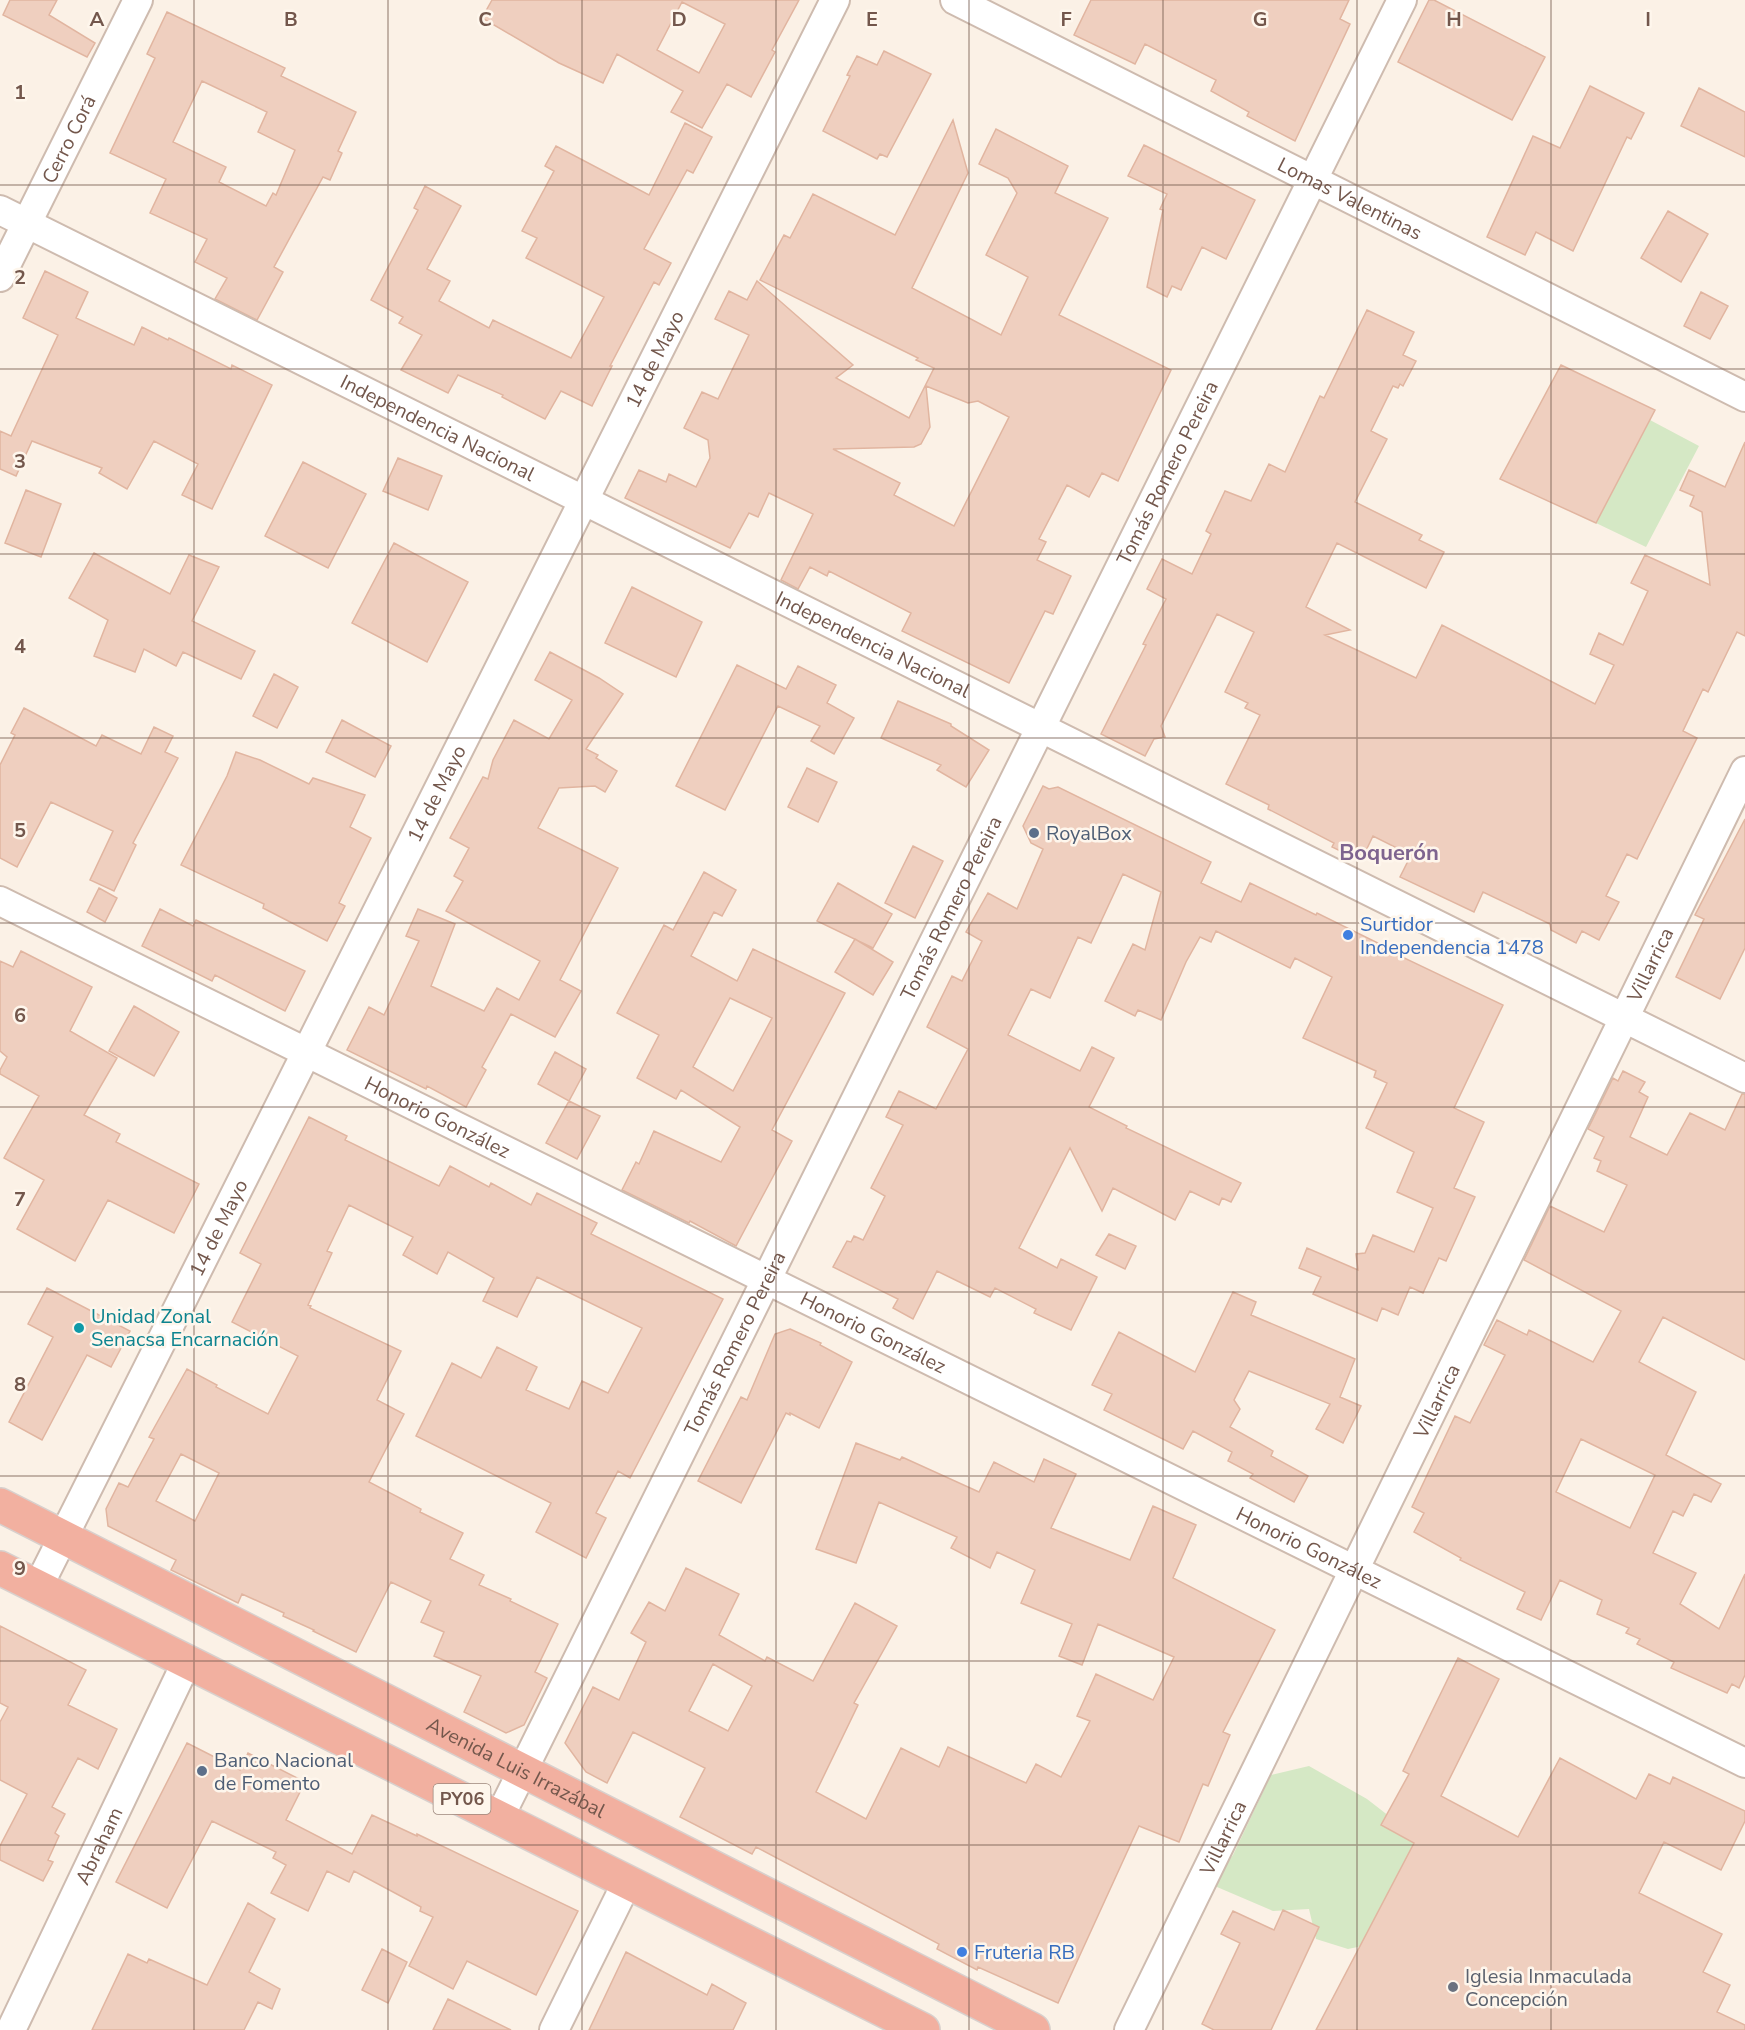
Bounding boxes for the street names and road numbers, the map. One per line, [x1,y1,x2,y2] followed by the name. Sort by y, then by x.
[35,90,102,188] street label: Cerro Corá
[1273,151,1427,246] street label: Lomas Valentinas
[619,306,690,412] street label: 14 de Mayo
[336,368,540,488] street label: Independencia Nacional
[1110,376,1224,569] street label: Tomás Romero Pereira
[771,584,975,704] street label: Independencia Nacional
[401,740,472,847] street label: 14 de Mayo
[894,811,1008,1005] street label: Tomás Romero Pereira
[1620,923,1680,1007] street label: Villarrica
[360,1070,515,1165] street label: Honorio González
[183,1175,254,1281] street label: 14 de Mayo
[678,1247,792,1440] street label: Tomás Romero Pereira
[796,1285,951,1380] street label: Honorio González
[1407,1360,1466,1444] street label: Villarrica
[1232,1500,1386,1595] street label: Honorio González
[422,1711,610,1824] street label: Avenida Luis Irrazábal
[434,1784,490,1814] road number: PY06
[1193,1796,1253,1880] street label: Villarrica
[69,1803,129,1889] street label: Abraham

